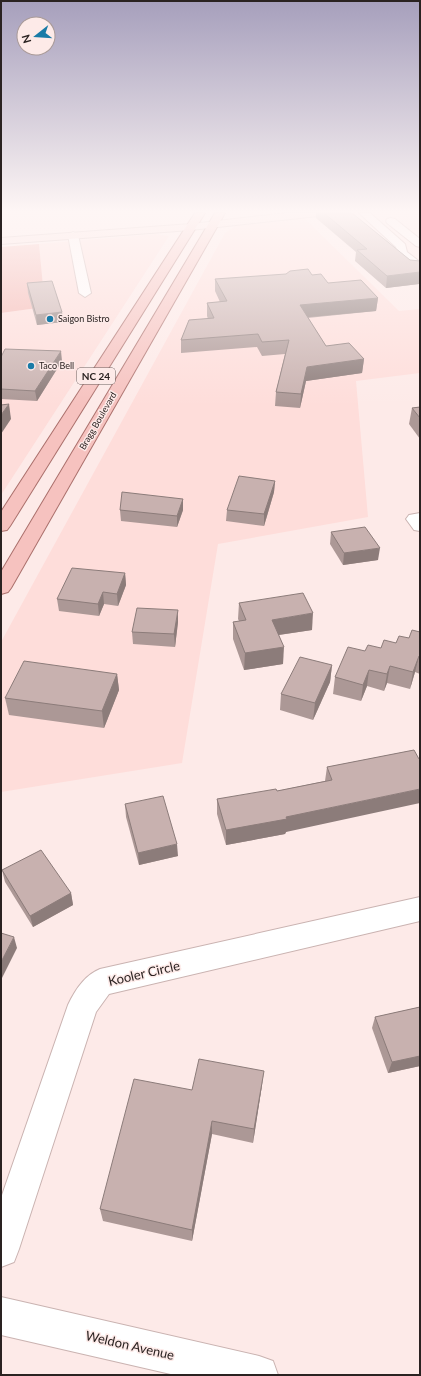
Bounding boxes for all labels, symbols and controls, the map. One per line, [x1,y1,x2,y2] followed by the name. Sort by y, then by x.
[16,16,56,56] north arrow
[19,33,33,45] text: N
[58,313,110,324] place label: Saigon Bistro
[45,314,55,324] marker: Saigon Bistro
[39,360,74,371] place label: Taco Bell
[26,361,36,371] marker: Taco Bell
[77,368,115,384] road number: NC 24
[77,390,119,452] street label: Bragg Boulevard
[107,957,181,989] street label: Kooler Circle
[84,1327,176,1363] street label: Weldon Avenue

